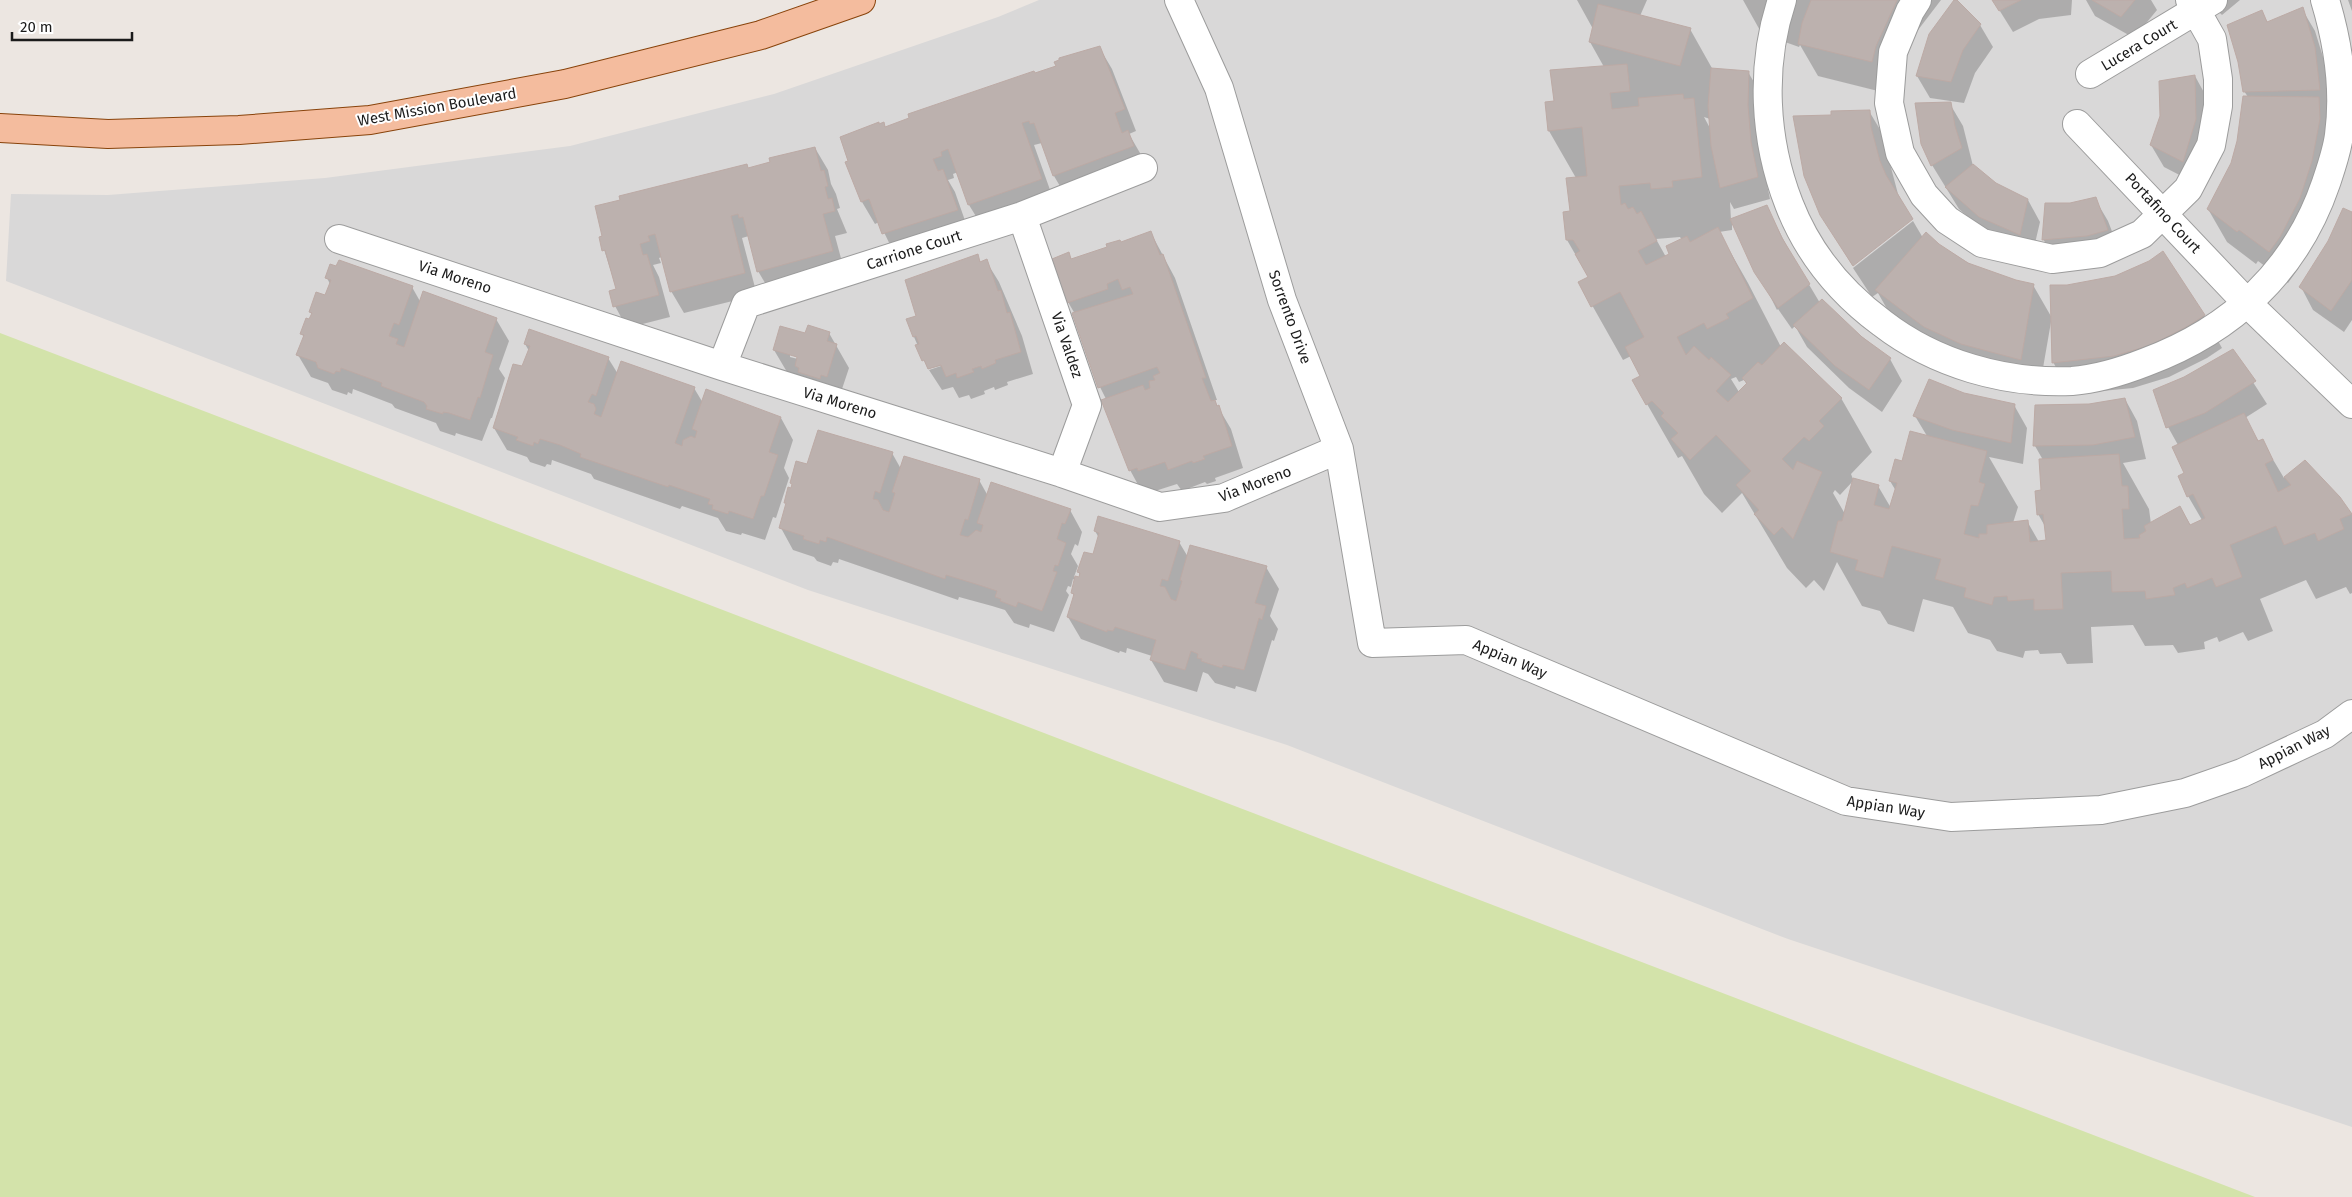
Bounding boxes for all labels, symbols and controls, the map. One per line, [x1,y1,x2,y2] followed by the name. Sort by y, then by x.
[12,10,132,42] scale bar
[2098,15,2181,75] street label: Lucera Court
[20,18,53,36] text: 20 m
[356,84,518,130] street label: West Mission Boulevard
[2121,169,2205,257] street label: Portafino Court
[864,226,964,274] street label: Carrione Court
[416,257,494,297] street label: Via Moreno
[1265,268,1315,366] street label: Sorrento Drive
[1047,310,1087,381] street label: Via Valdez
[801,383,879,423] street label: Via Moreno
[1216,462,1294,506] street label: Via Moreno
[1470,635,1550,683] street label: Appian Way
[2255,721,2334,773] street label: Appian Way
[1846,792,1927,822] street label: Appian Way

